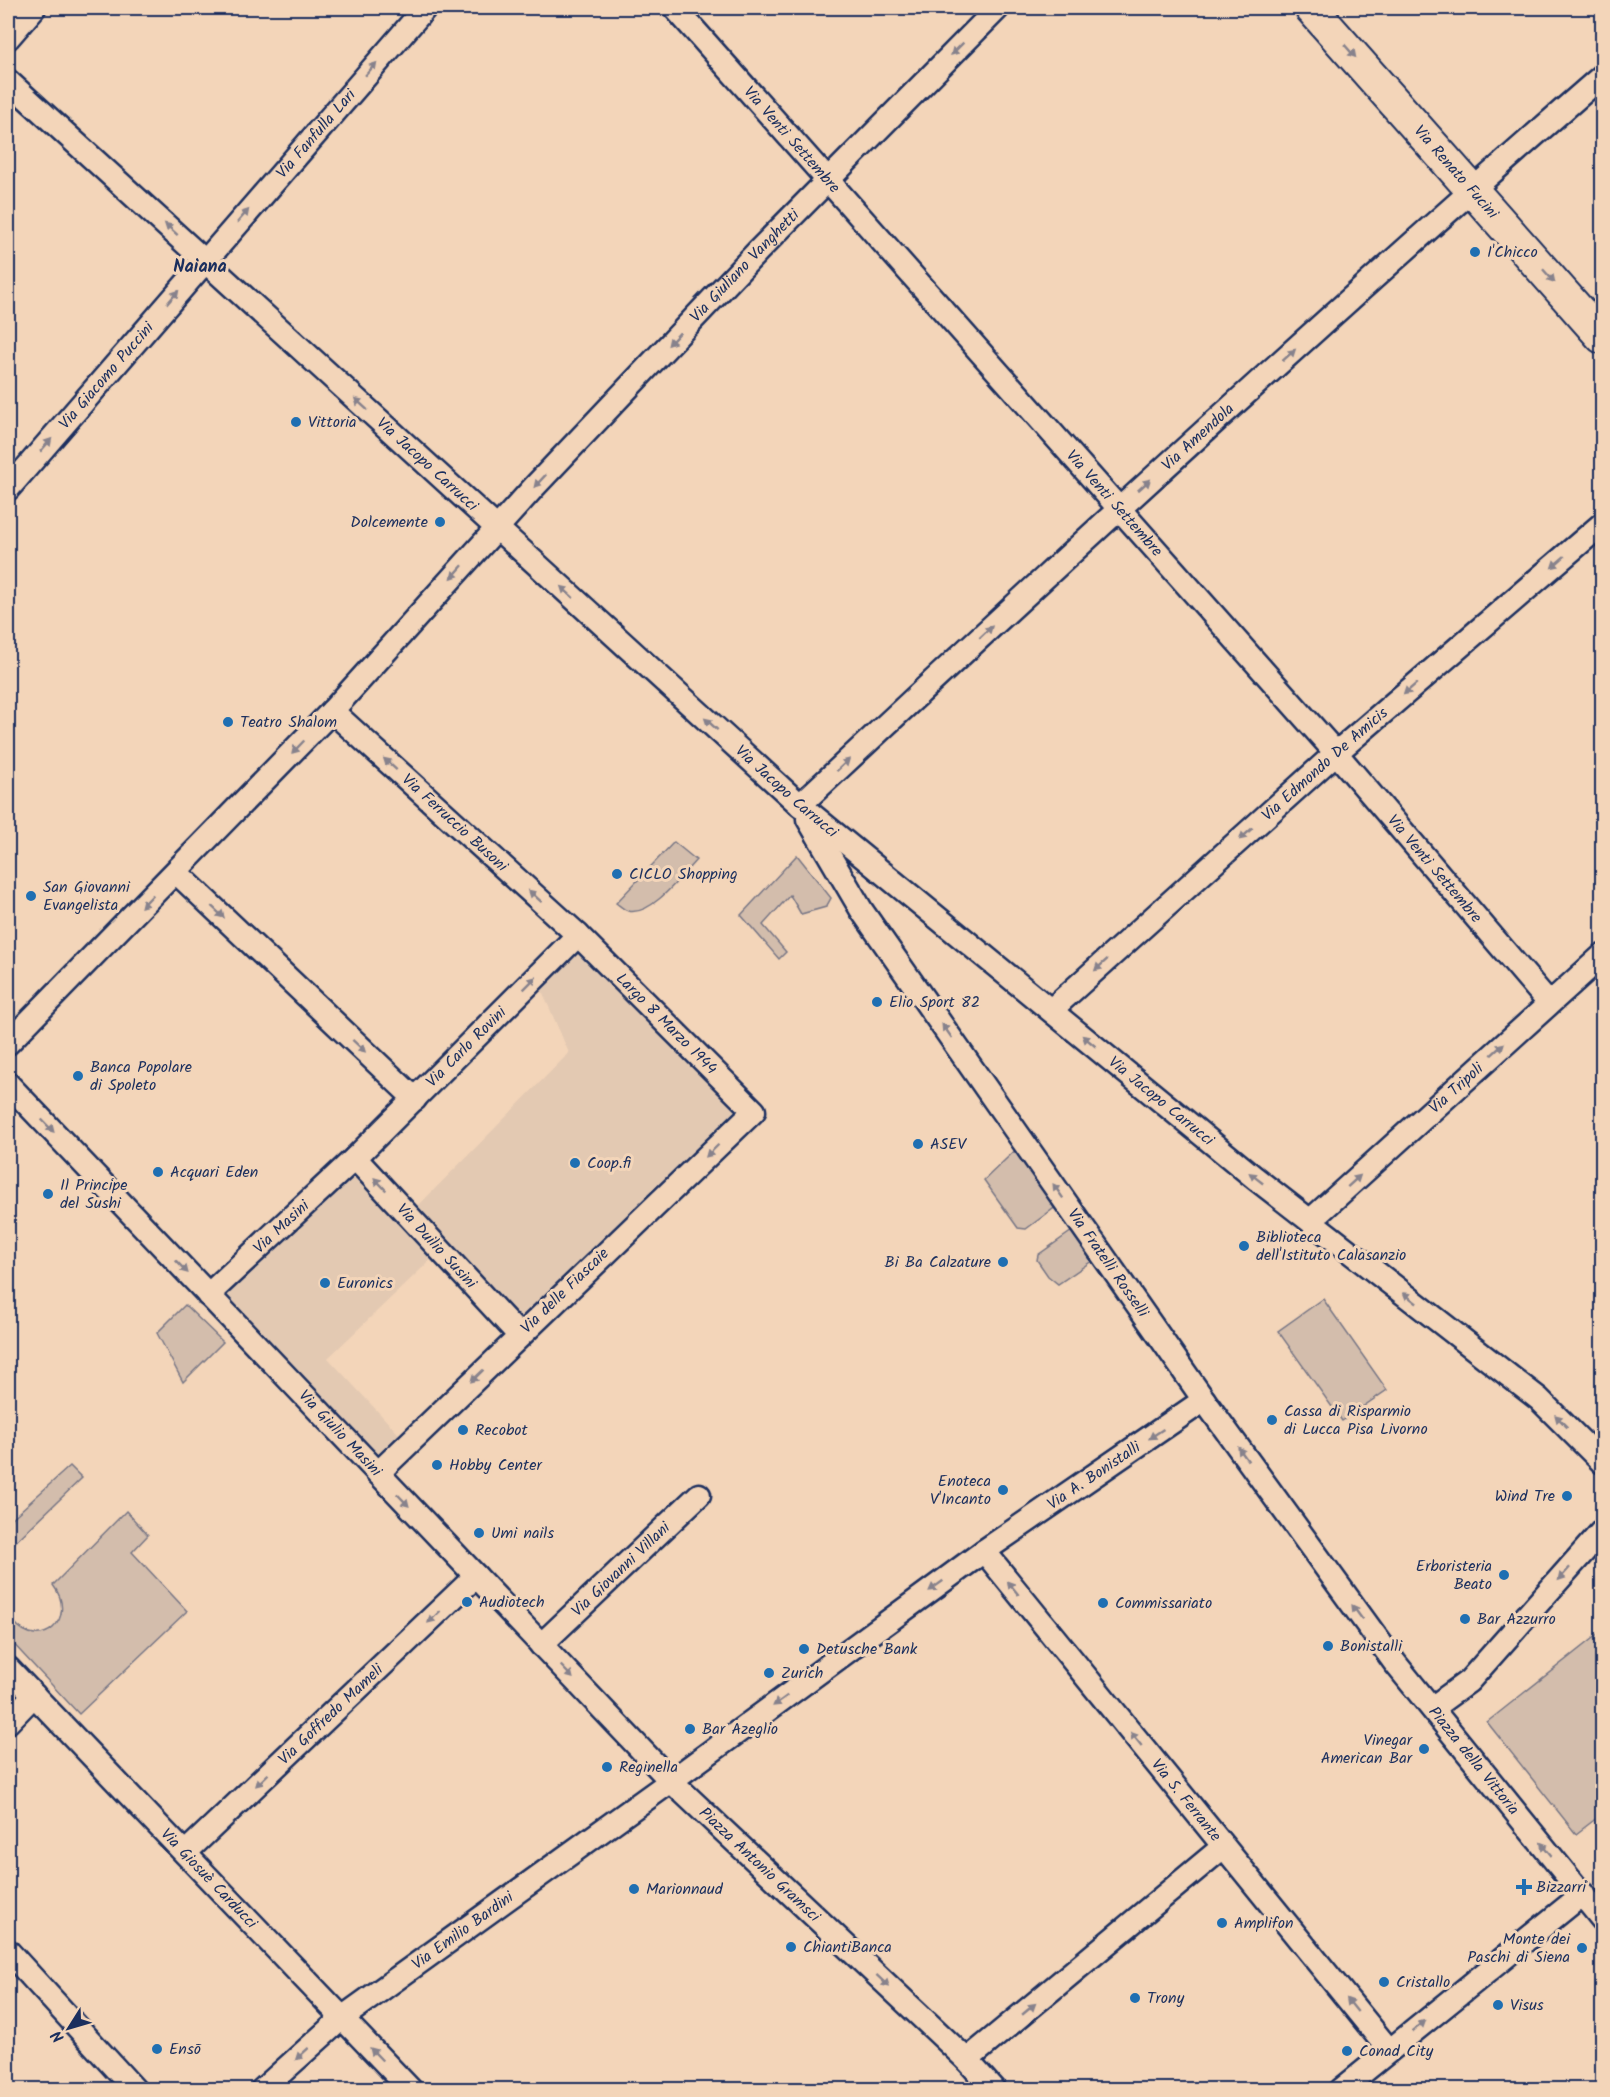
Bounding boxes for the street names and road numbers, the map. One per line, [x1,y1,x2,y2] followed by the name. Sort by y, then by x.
[737,81,846,199] street label: Via Venti Settembre
[270,83,363,184] street label: Via Fanfulla Lari
[1408,120,1505,225] street label: Via Renato Fucini
[684,202,806,328] street label: Via Giuliano Vanghetti
[53,316,161,435] street label: Via Giacomo Puccini
[1156,397,1240,477] street label: Via Amendola
[371,411,485,518] street label: Via Jacopo Carrucci
[1060,444,1169,562] street label: Via Venti Settembre
[1256,701,1394,827] street label: Via Edmondo De Amicis
[729,739,845,845] street label: Via Jacopo Carrucci
[396,768,514,879] street label: Via Ferruccio Busoni
[1381,809,1488,929] street label: Via Venti Settembre
[610,967,723,1080] street label: Largo 8 Marzo 1944
[420,1000,513,1093] street label: Via Carlo Rovini
[1103,1050,1220,1153] street label: Via Jacopo Carrucci
[1423,1056,1490,1120] street label: Via Tripoli
[247,1193,316,1260] street label: Via Masini
[390,1198,483,1295] street label: Via Duilio Susini
[1061,1203,1156,1323] street label: Via Fratelli Rosselli
[515,1242,615,1340] street label: Via delle Fiascaie
[293,1384,389,1483] street label: Via Giulio Masini
[1042,1435,1147,1517] street label: Via A. Bonistalli
[565,1515,677,1623] street label: Via Giovanni Villani
[272,1657,390,1771] street label: Via Goffredo Mameli
[1422,1701,1526,1820] street label: Piazza della Vittoria
[1145,1753,1228,1847] street label: Via S. Ferrante
[693,1801,827,1929] street label: Piazza Antonio Gramsci
[155,1822,264,1935] street label: Via Giosuè Carducci
[407,1885,520,1977] street label: Via Emilio Bardini

